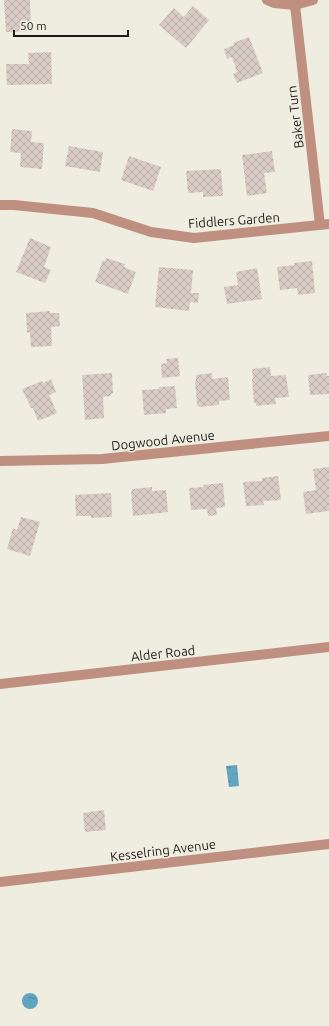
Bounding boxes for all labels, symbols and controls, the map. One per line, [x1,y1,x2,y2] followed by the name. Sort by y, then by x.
[14,12,128,38] scale bar
[20,19,47,32] text: 50 m
[284,85,306,149] street label: Baker Turn
[188,210,280,230] street label: Fiddlers Garden
[111,428,215,452] street label: Dogwood Avenue
[130,643,196,663] street label: Alder Road
[109,837,217,863] street label: Kesselring Avenue

